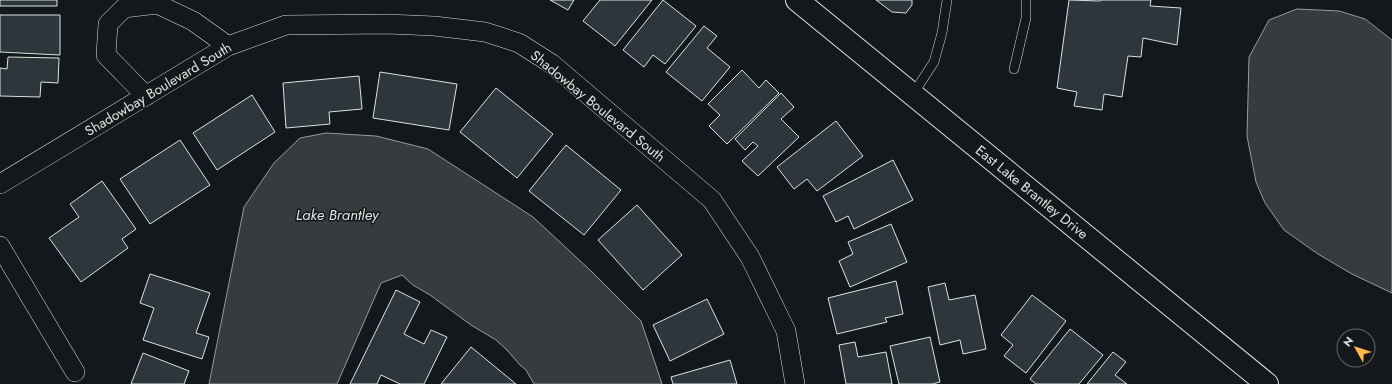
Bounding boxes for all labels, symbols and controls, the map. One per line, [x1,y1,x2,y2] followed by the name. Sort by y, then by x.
[81,37,235,141] street label: Shadowbay Boulevard South
[526,45,670,167] street label: Shadowbay Boulevard South
[971,140,1093,244] street label: East Lake Brantley Drive
[296,204,380,226] water label: Lake Brantley
[1336,328,1376,368] north arrow
[1339,333,1357,350] text: N

